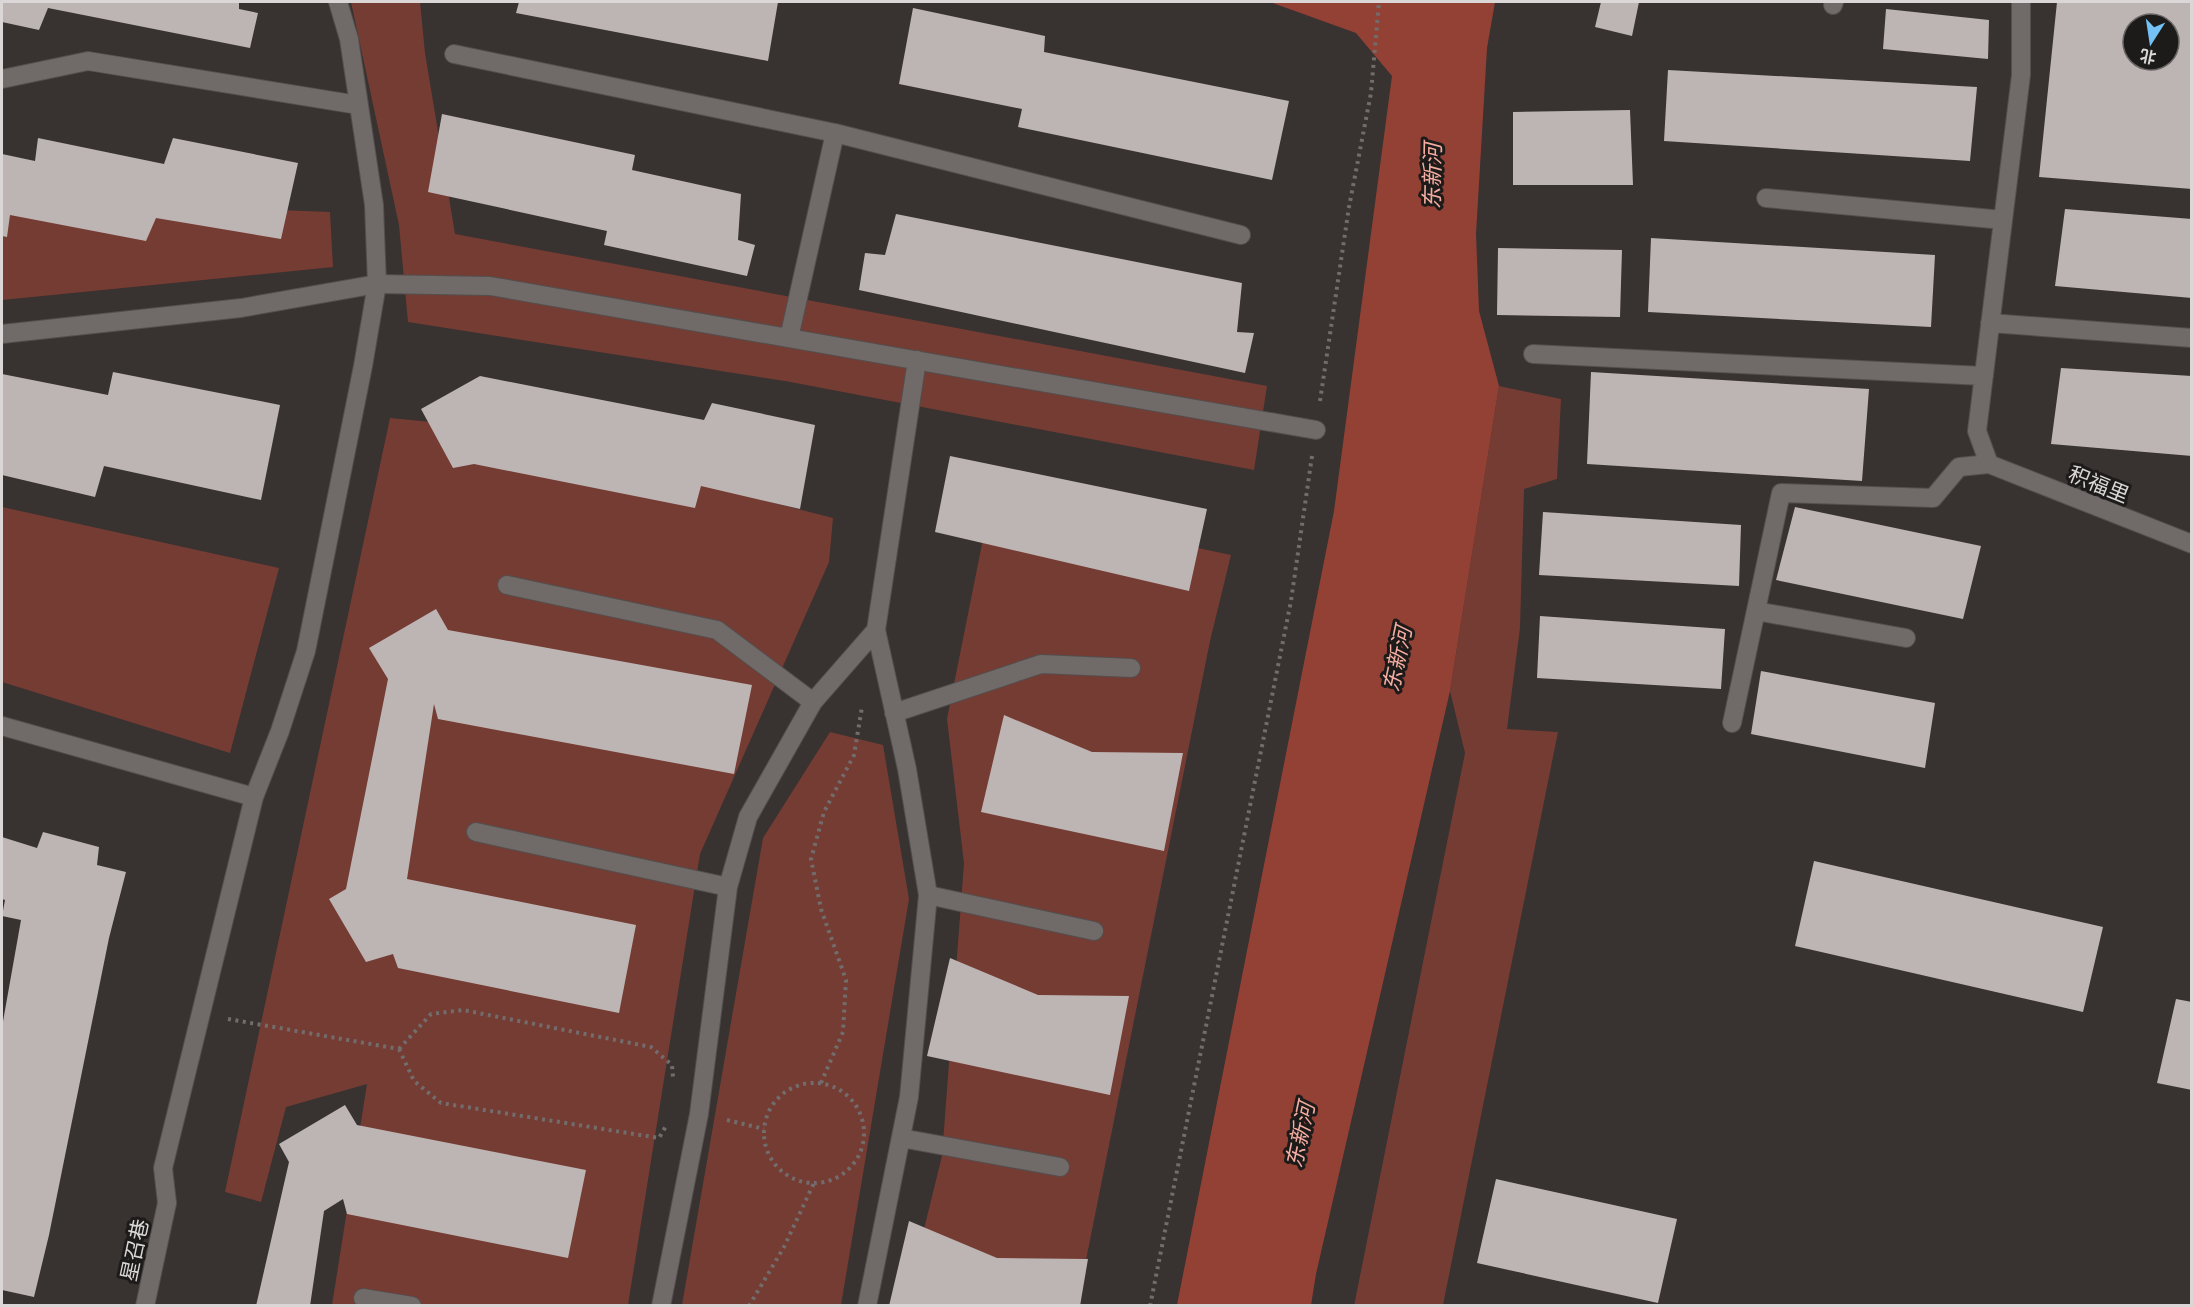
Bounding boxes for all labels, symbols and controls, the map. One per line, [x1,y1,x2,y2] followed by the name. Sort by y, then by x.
[2121,12,2181,72] north arrow
[2138,44,2158,69] text: 北
[1416,139,1448,209] water label: 东新河
[2065,459,2133,509] street label: 积福里
[1375,620,1419,694] water label: 东新河
[1278,1096,1322,1170] water label: 东新河
[114,1216,154,1284] street label: 星召巷

